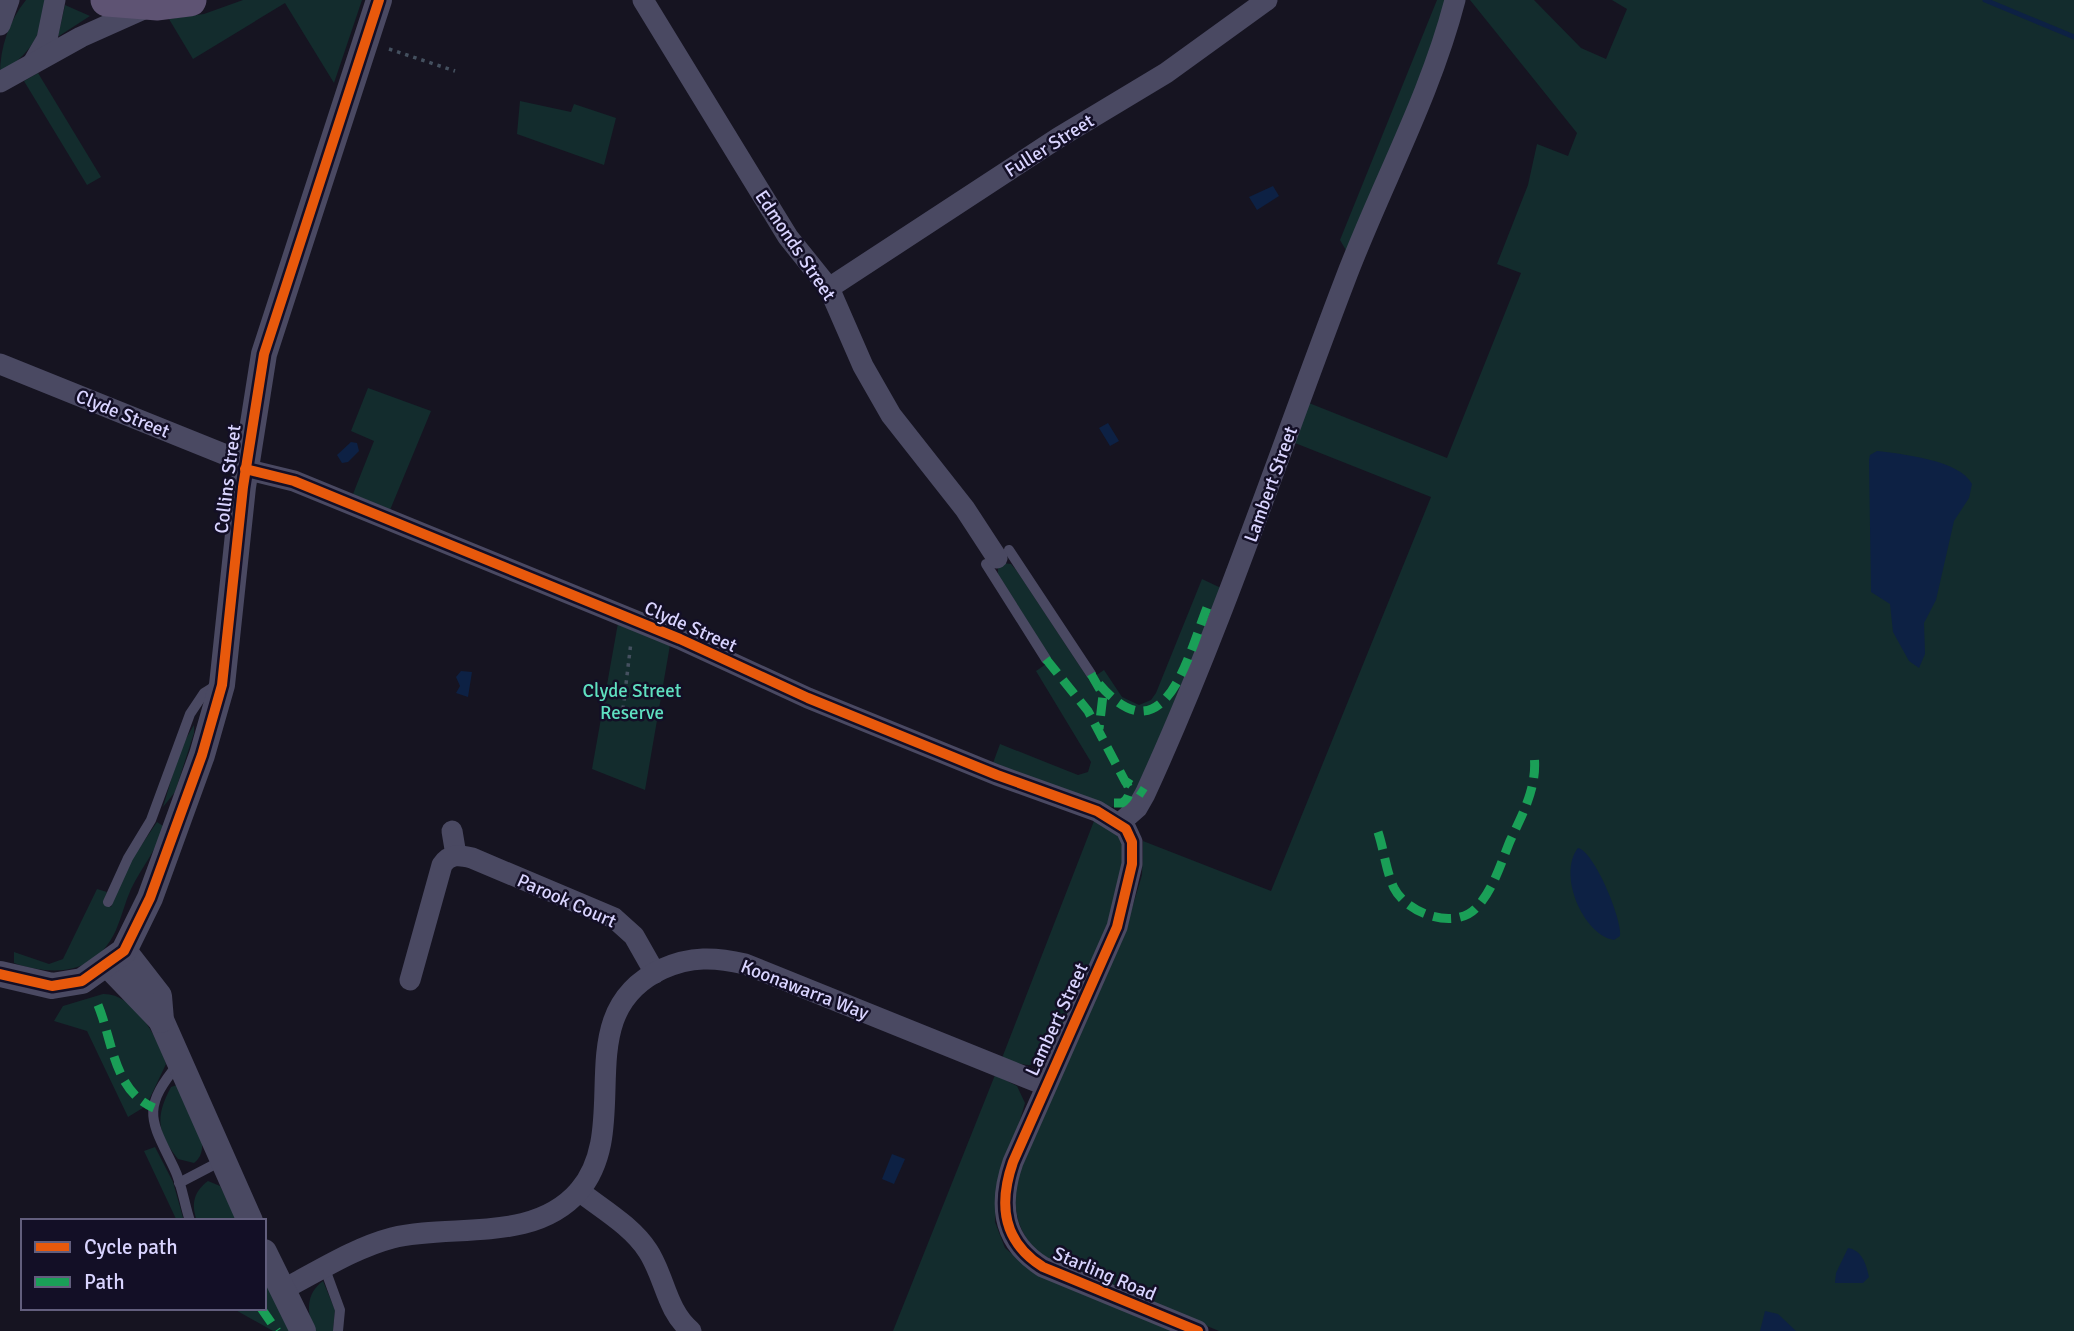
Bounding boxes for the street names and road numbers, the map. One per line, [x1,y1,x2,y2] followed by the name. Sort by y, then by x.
[1000,109,1099,183] street label: Fuller Street
[749,186,841,306] street label: Edmonds Street
[72,384,173,444] street label: Clyde Street
[209,423,247,535] street label: Collins Street
[1239,423,1303,546] street label: Lambert Street
[641,596,741,658] street label: Clyde Street
[513,868,620,934] street label: Parook Court
[737,955,872,1025] street label: Koonawarra Way
[1020,959,1094,1080] street label: Lambert Street
[1049,1241,1160,1306] street label: Starling Road

